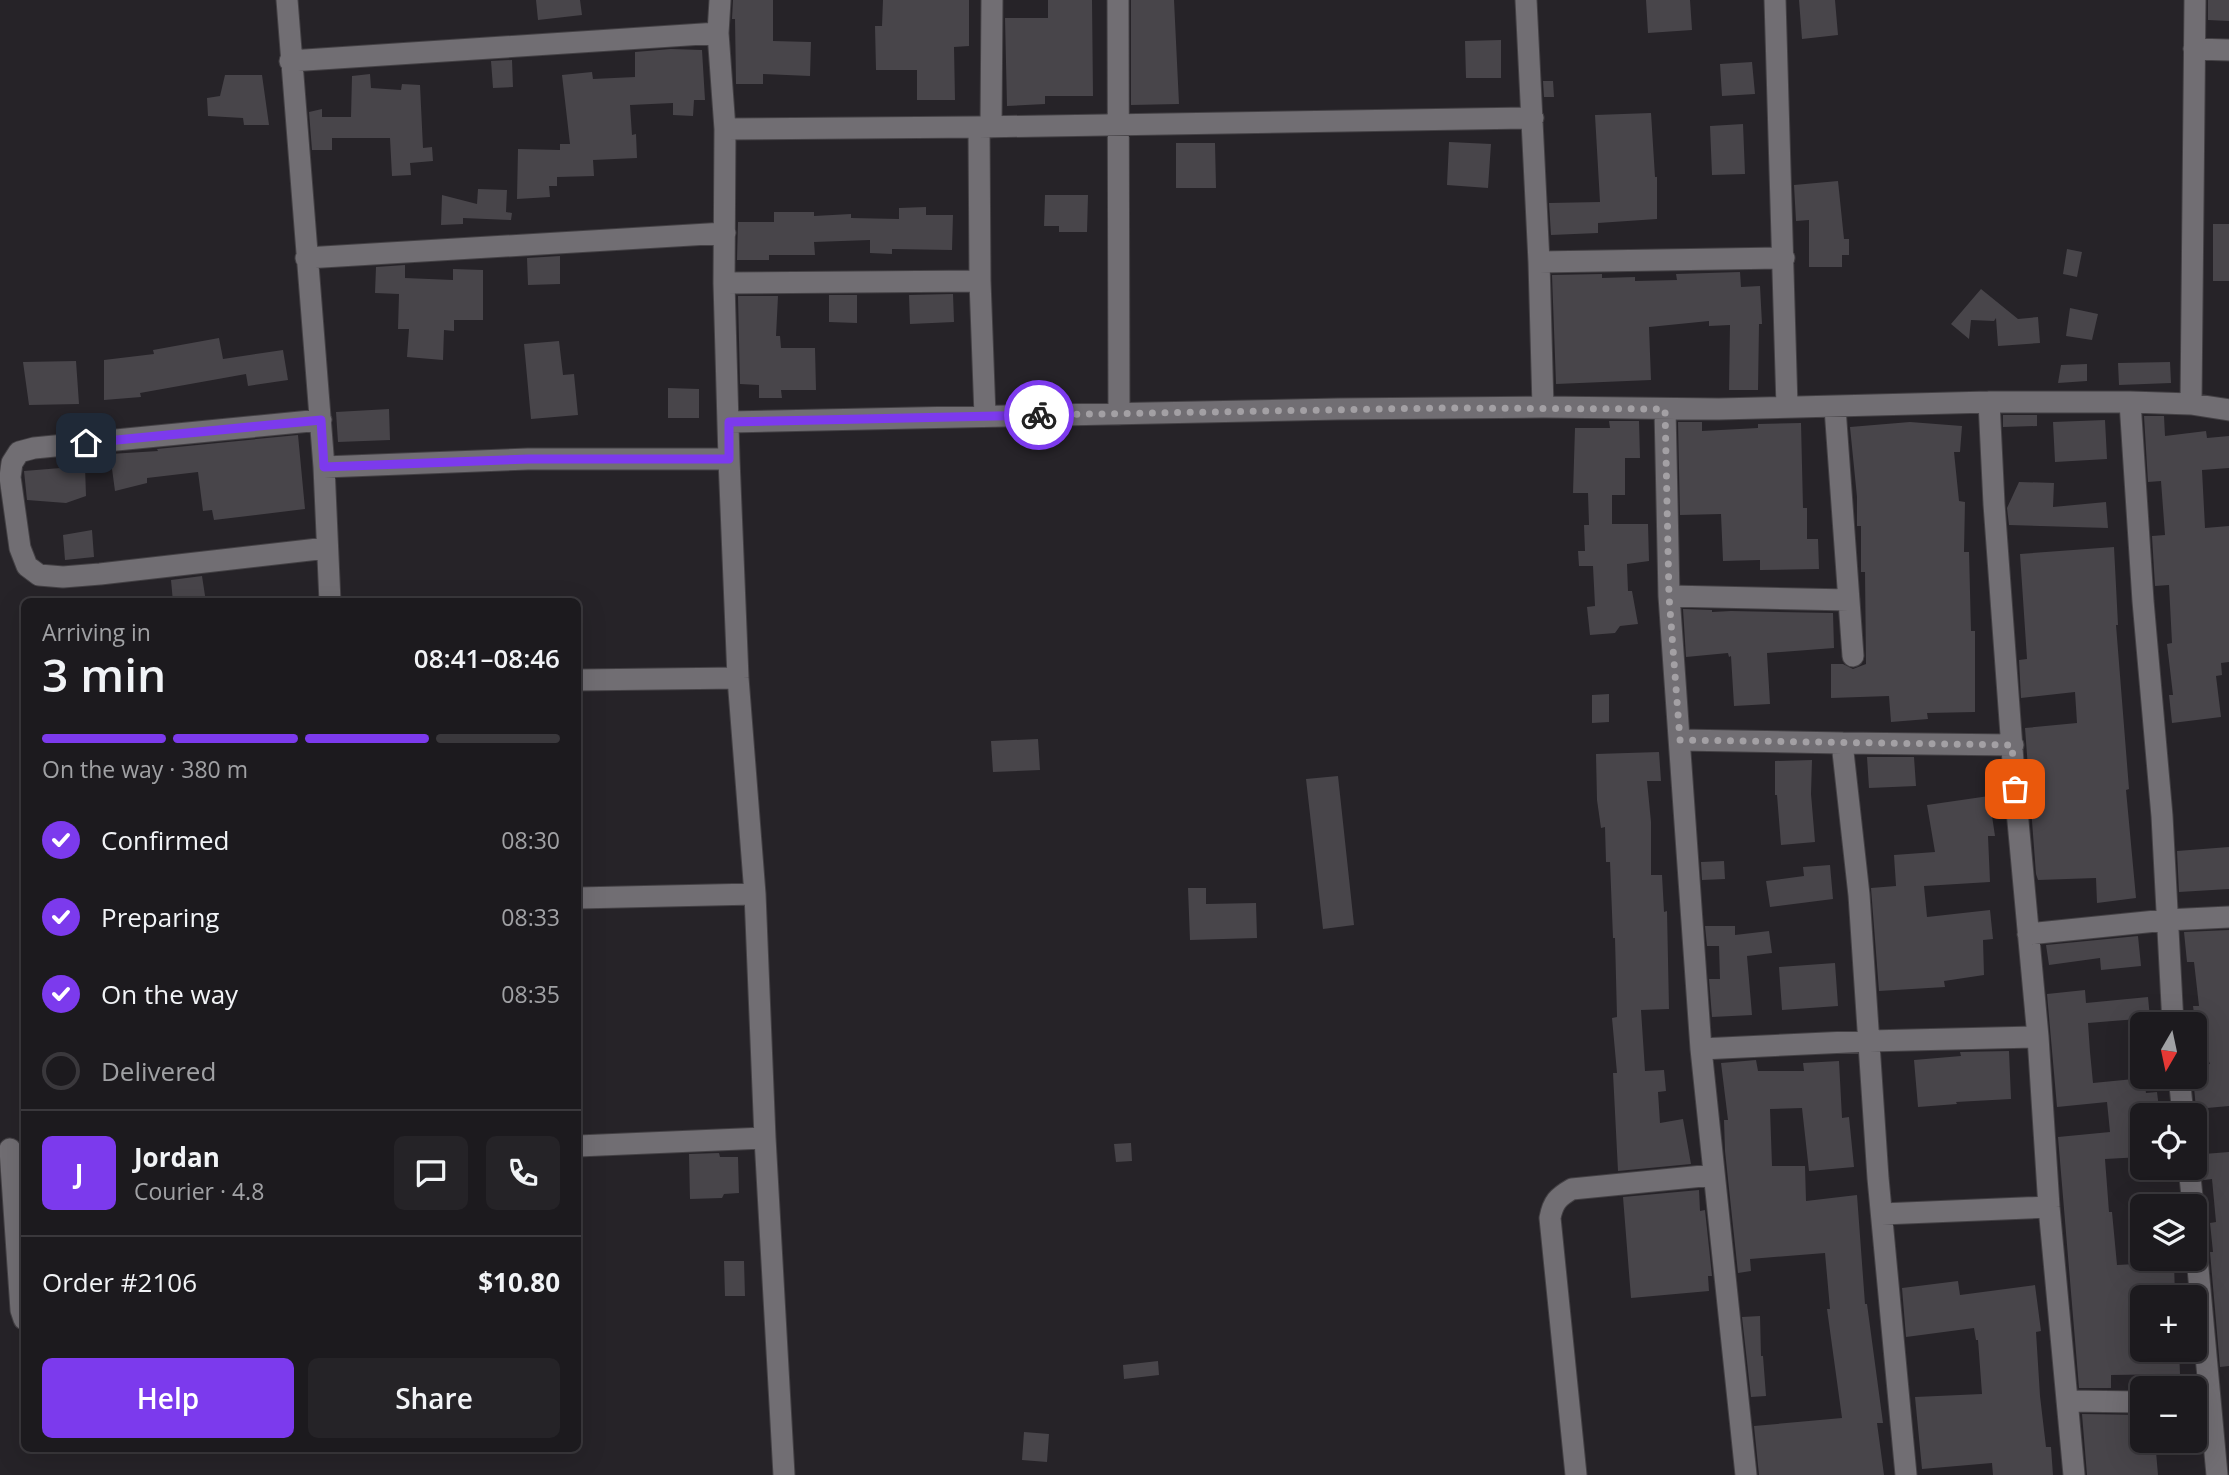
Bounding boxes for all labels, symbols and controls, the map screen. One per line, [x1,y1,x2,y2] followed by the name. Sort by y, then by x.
[1004,380,1074,450] courier
[1020,396,1058,434] icon: bike
[56,413,116,473] pin
[67,424,105,462] icon: home
[42,616,151,648] text: Arriving in
[414,640,560,676] text: 08:41–08:46
[42,643,166,705] text: 3 min
[42,753,248,785] text: On the way · 380 m
[1985,759,2045,819] pin
[1996,770,2034,808] icon: bag
[42,821,80,859] icon: check
[101,822,229,858] text: Confirmed
[501,824,560,856] text: 08:30
[42,898,80,936] icon: check
[101,899,219,935] text: Preparing
[501,901,560,933] text: 08:33
[42,975,80,1013] icon: check
[101,976,238,1012] text: On the way
[501,978,560,1010] text: 08:35
[2130,1012,2207,1088] north arrow
[2130,1012,2207,1453] map controls
[101,1053,216,1089] text: Delivered
[2130,1103,2207,1180] button: locate
[394,1136,468,1210] button: chat
[486,1136,560,1210] button: phone
[134,1139,220,1175] text: Jordan
[75,1155,83,1191] text: J
[134,1175,264,1207] text: Courier · 4.8
[2130,1194,2207,1271] button: layers
[42,1264,197,1300] text: Order #2106
[478,1264,560,1300] text: $10.80
[2130,1285,2207,1362] button: +
[42,1358,294,1438] button: Help
[308,1358,560,1438] button: Share
[2130,1376,2207,1453] button: −

